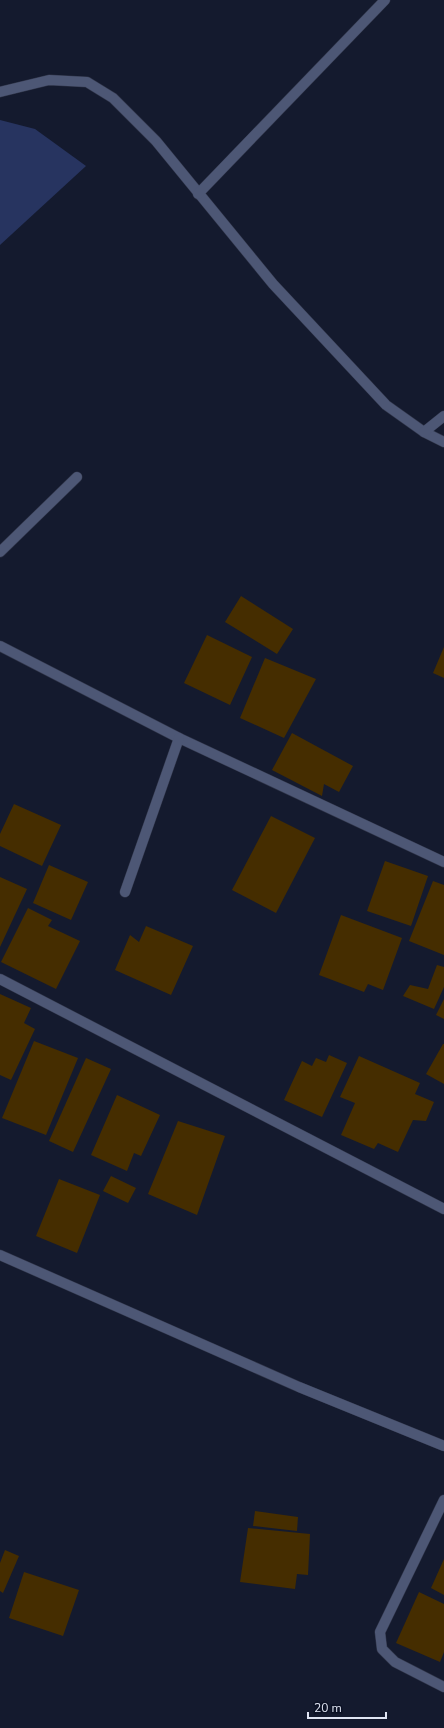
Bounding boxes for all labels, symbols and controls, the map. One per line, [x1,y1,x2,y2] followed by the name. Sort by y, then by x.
[308,1694,386,1720] scale bar
[314,1700,342,1716] text: 20 m

